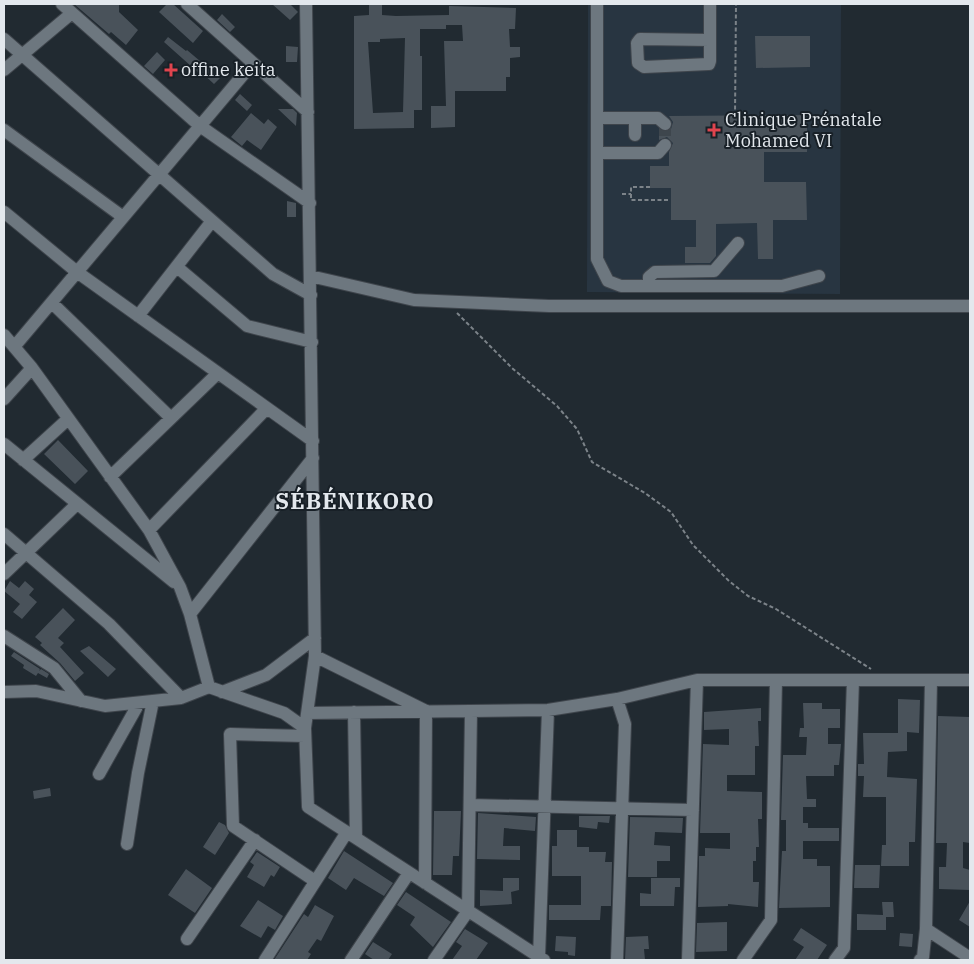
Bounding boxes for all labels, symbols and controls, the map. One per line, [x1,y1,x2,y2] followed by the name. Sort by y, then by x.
[181,58,276,81] place label: offine keita
[165,64,177,76] marker: offine keita
[725,108,882,152] place label: Clinique Prénatale Mohamed VI
[707,123,721,137] marker: Clinique Prénatale Mohamed VI
[275,486,435,515] district label: SÉBÉNIKORO

